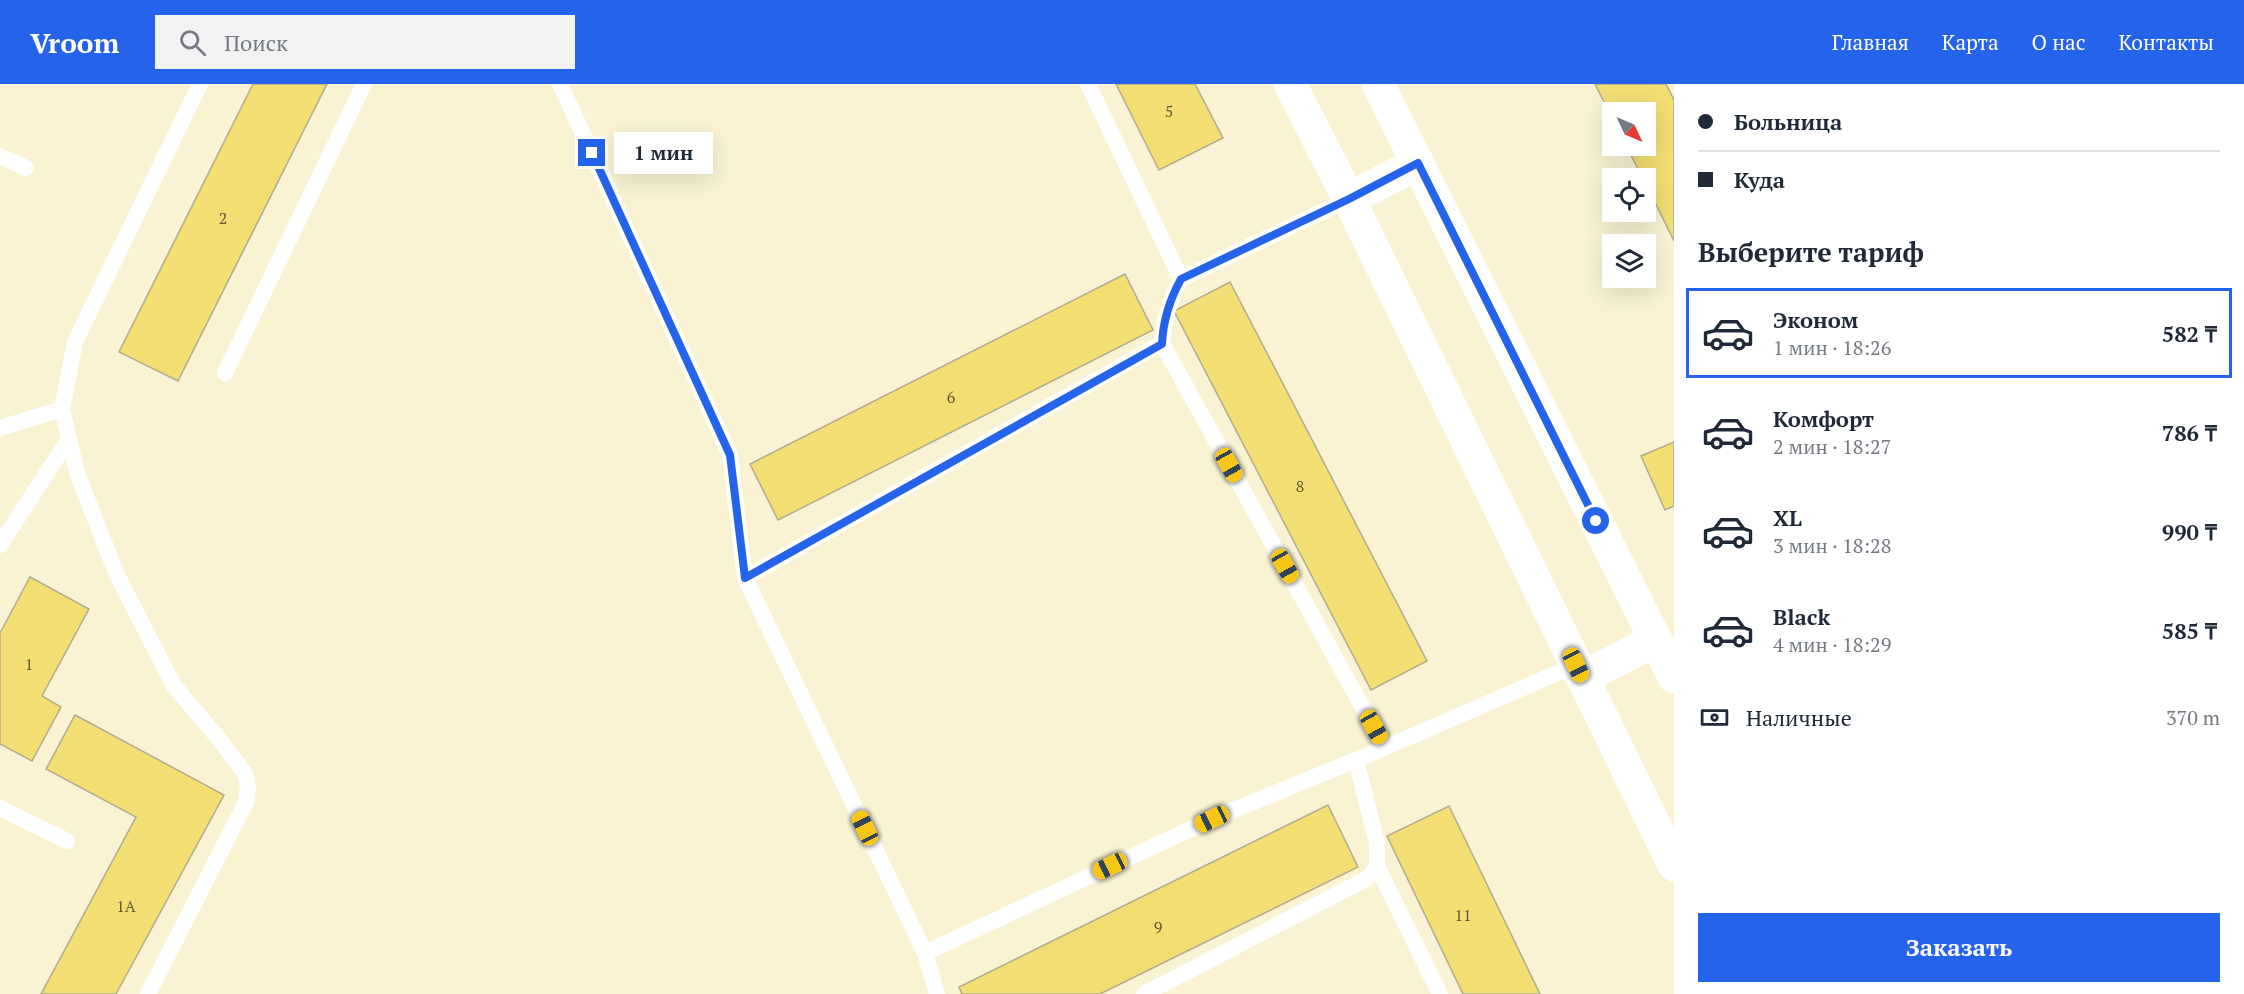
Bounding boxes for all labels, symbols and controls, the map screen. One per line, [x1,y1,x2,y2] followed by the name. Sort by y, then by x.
[155,15,575,69] search box
[30,24,119,61] text: Vroom
[176,26,209,59] icon: search
[224,28,288,57] text: Поиск
[1832,28,1909,56] text: Главная
[1942,28,1999,56] text: Карта
[2032,28,2085,56] text: О нас
[2118,28,2214,56] text: Контакты
[1165,100,1173,122] house number: 5
[1602,102,1656,156] north arrow
[1602,102,1656,288] map controls
[1734,107,1842,136] text: Больница
[613,132,712,174] callout: 1 мин
[578,139,605,166] route end
[634,139,693,166] text: 1 мин
[1734,165,1785,194] text: Куда
[1602,168,1656,222] button: locate
[219,207,227,229] house number: 2
[1602,234,1656,288] button: layers
[1698,234,1924,270] text: Выберите тариф
[1773,305,1858,334] text: Эконом
[1701,306,1755,360] icon: car
[2162,319,2217,348] text: 582 ₸
[1773,334,1891,361] text: 1 мин · 18:26
[947,386,956,408] house number: 6
[1773,404,1874,433] text: Комфорт
[1701,405,1755,459] icon: car
[2162,418,2217,447] text: 786 ₸
[1773,433,1891,460] text: 2 мин · 18:27
[1212,445,1246,485] car
[1296,475,1304,497] house number: 8
[1773,503,1802,532] text: XL
[1701,504,1755,558] icon: car
[1582,507,1609,534] route start
[2162,517,2217,546] text: 990 ₸
[1773,532,1891,559] text: 3 мин · 18:28
[1268,546,1302,586] car
[1773,602,1830,631] text: Black
[1701,603,1755,657] icon: car
[2162,616,2217,645] text: 585 ₸
[1773,631,1891,658] text: 4 мин · 18:29
[1560,645,1592,685] car
[25,653,33,675] house number: 1
[1698,701,1731,734] icon: cash
[1746,703,1852,732] text: Наличные
[2166,704,2220,731] text: 370 m
[1357,707,1391,747] car
[1192,803,1232,835] car
[849,808,881,848] car
[1090,850,1130,882] car
[116,895,136,917] house number: 1А
[1454,904,1472,926] house number: 11
[1698,913,2220,982] button: Заказать
[1154,916,1162,938] house number: 9

